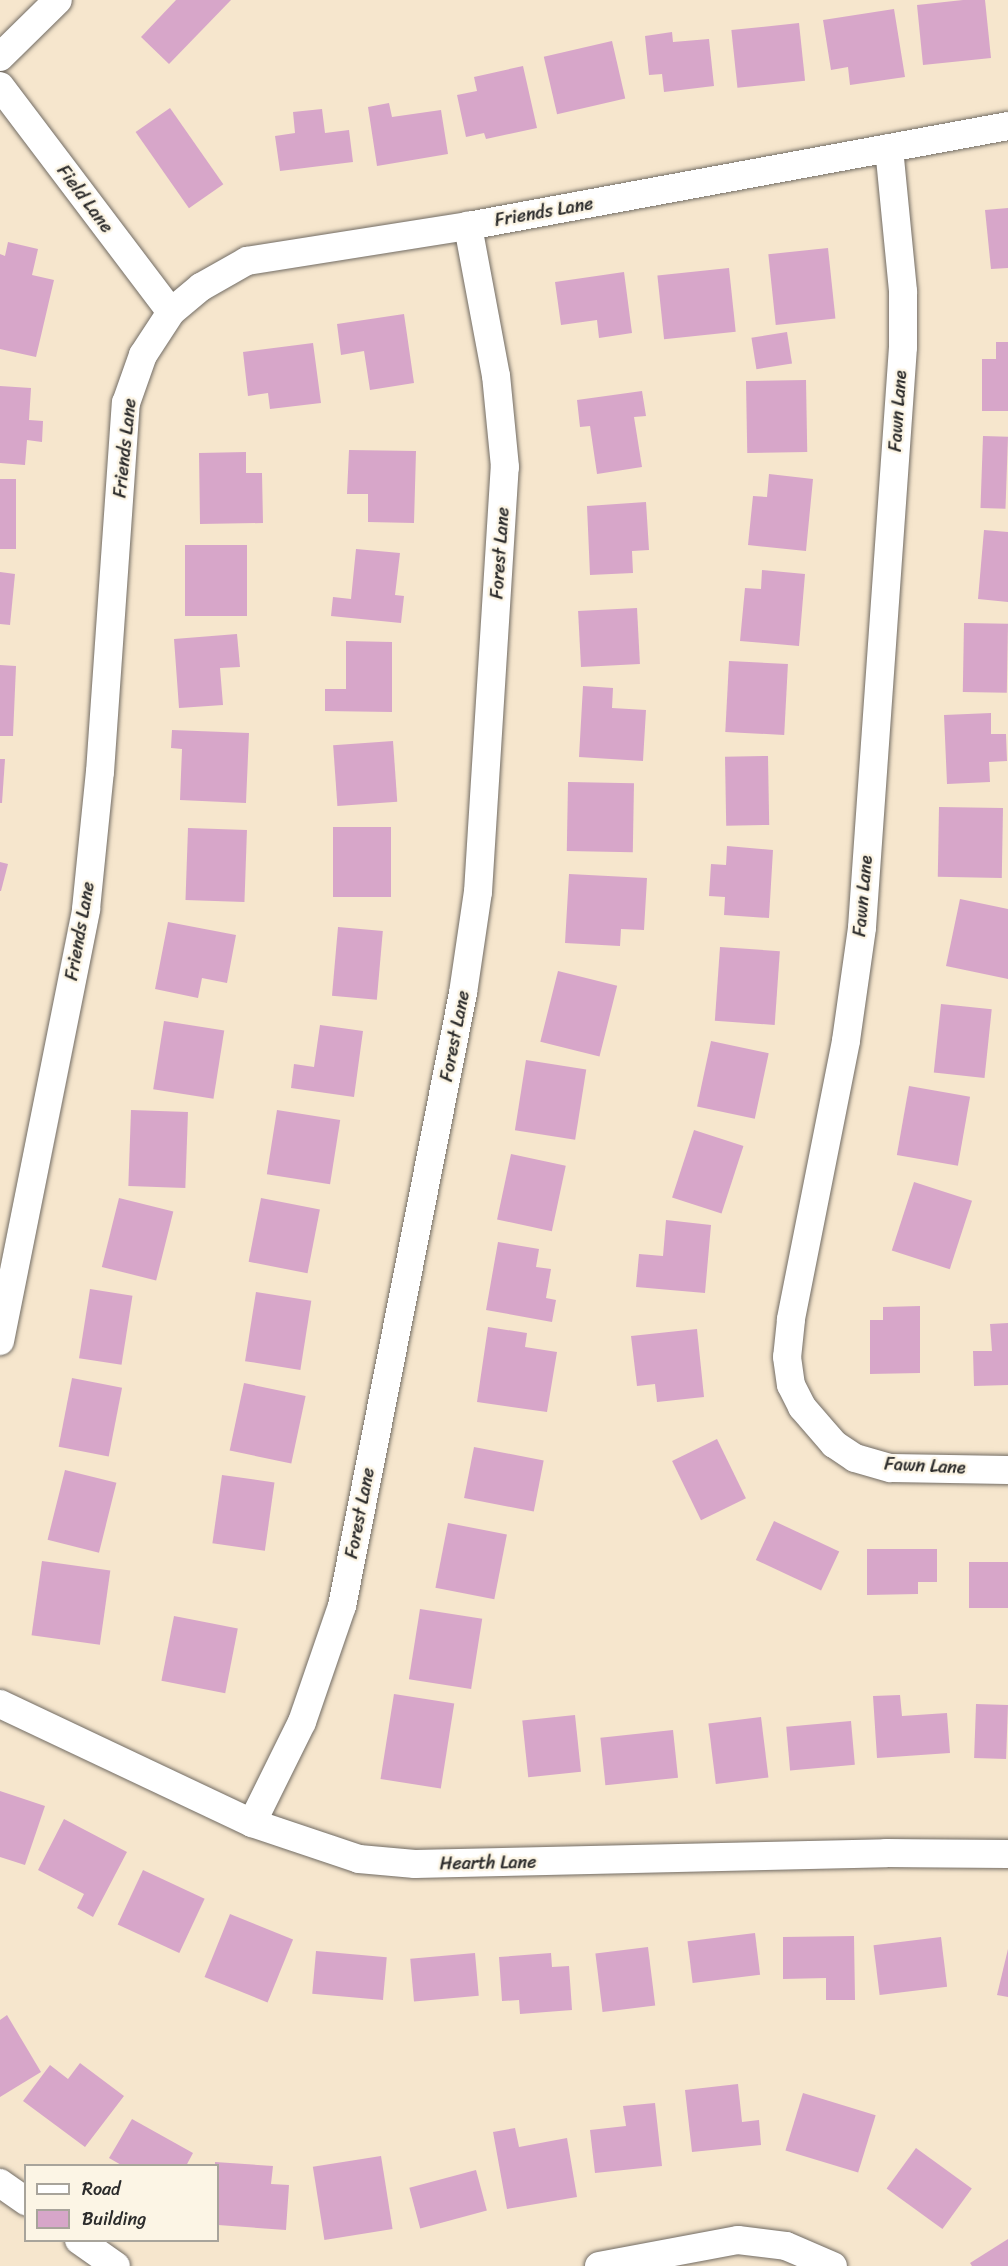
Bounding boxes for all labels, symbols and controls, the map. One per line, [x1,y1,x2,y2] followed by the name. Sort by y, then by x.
[52,161,118,237] street label: Field Lane
[493,193,595,231] street label: Friends Lane
[884,369,912,453] street label: Fawn Lane
[109,397,141,499] street label: Friends Lane
[486,506,514,600] street label: Forest Lane
[849,854,877,938] street label: Fawn Lane
[61,880,99,982] street label: Friends Lane
[436,989,474,1083] street label: Forest Lane
[884,1453,966,1479] street label: Fawn Lane
[341,1466,379,1560] street label: Forest Lane
[439,1851,537,1875] street label: Hearth Lane
[24,2164,219,2242] legend
[82,2173,121,2205] text: Road
[82,2203,146,2235] text: Building

